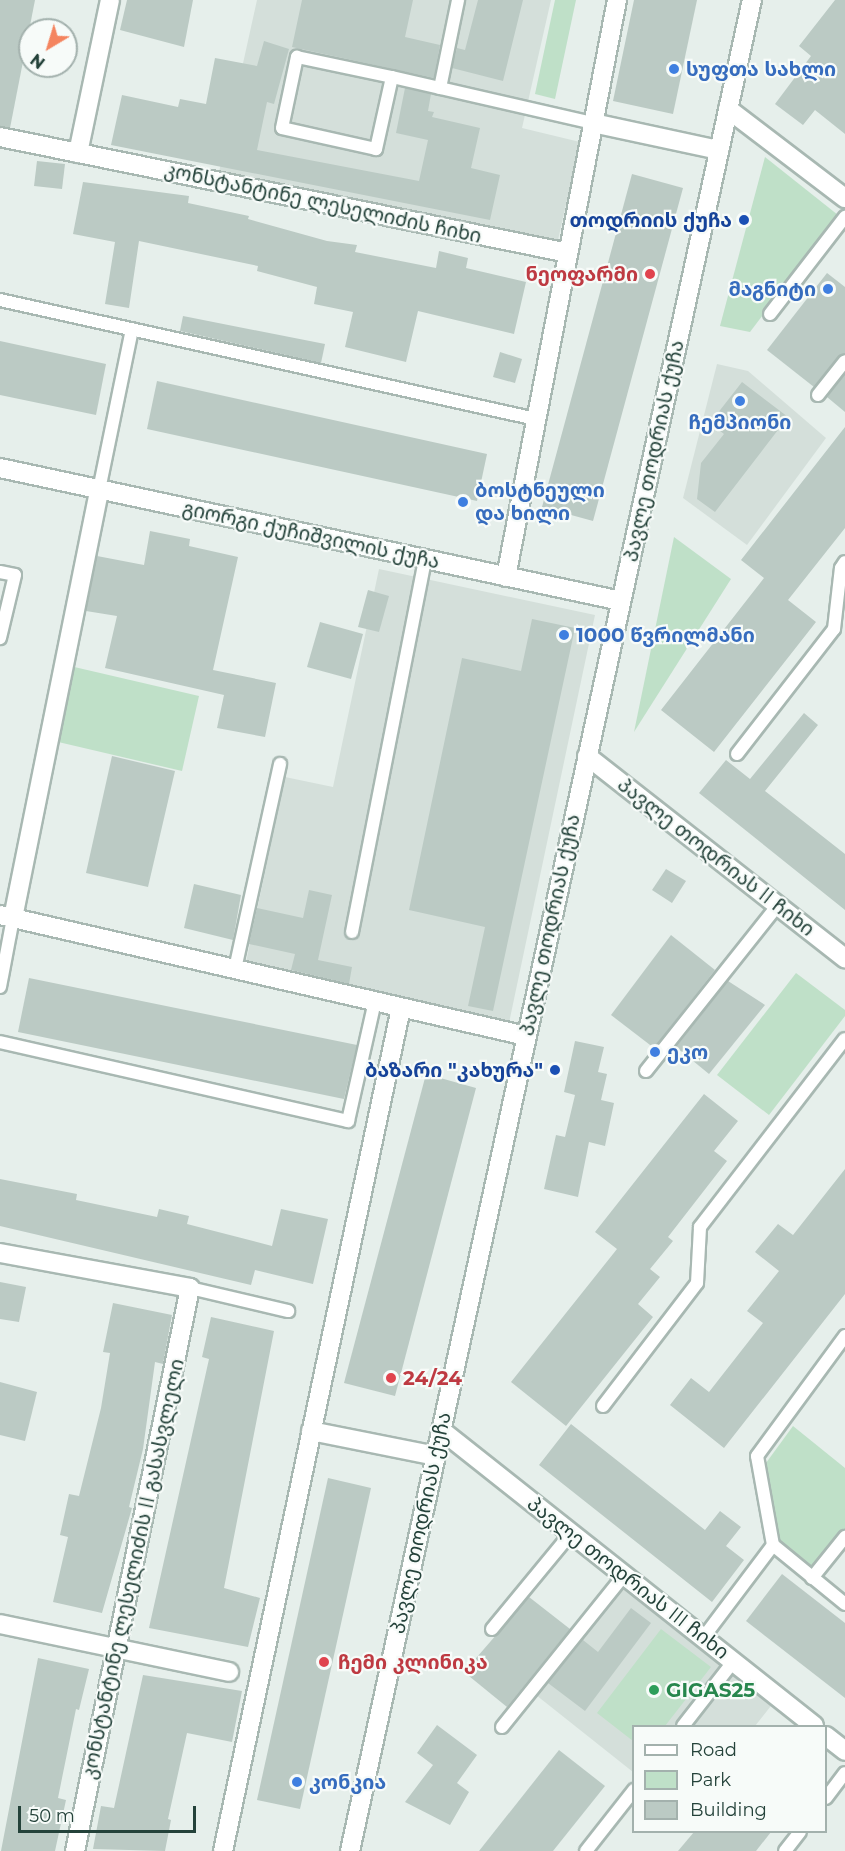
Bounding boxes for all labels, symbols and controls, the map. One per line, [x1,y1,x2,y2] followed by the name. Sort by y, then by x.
[18,18,78,78] north arrow
[27,50,49,72] text: N
[686,57,836,81] place label: სუფთა სახლი
[667,62,681,76] marker: სუფთა სახლი
[162,158,484,248] street label: კონსტანტინე ლესელიძის ჩიხი
[570,208,732,232] place label: თოდრიის ქუჩა
[737,213,751,227] marker: თოდრიის ქუჩა
[526,262,638,286] place label: ნეოფარმი
[643,267,657,281] marker: ნეოფარმი
[728,277,816,301] place label: მაგნიტი
[821,282,835,296] marker: მაგნიტი
[619,338,689,564] street label: პავლე თოდრიას ქუჩა
[733,394,747,408] marker: ჩემპიონი
[689,410,791,434] place label: ჩემპიონი
[475,478,605,525] place label: ბოსტნეული და ხილი
[456,495,470,509] marker: ბოსტნეული და ხილი
[180,496,442,574] street label: გიორგი ქუჩიშვილის ქუჩა
[576,623,755,647] place label: 1000 წვრილმანი
[557,628,571,642] marker: 1000 წვრილმანი
[613,773,819,941] street label: პავლე თოდრიას II ჩიხი
[515,812,585,1038] street label: პავლე თოდრიას ქუჩა
[667,1040,708,1064] place label: ეკო
[648,1045,662,1059] marker: ეკო
[365,1058,543,1082] place label: ბაზარი "კახურა"
[548,1063,562,1077] marker: ბაზარი "კახურა"
[77,1357,189,1781] street label: კონსტანტინე ლესელიძის II გასასვლელი
[403,1366,462,1390] place label: 24/24
[384,1371,398,1385] marker: 24/24
[386,1410,456,1636] street label: პავლე თოდრიას ქუჩა
[522,1492,734,1664] street label: პავლე თოდრიას III ჩიხი
[338,1650,488,1674] place label: ჩემი კლინიკა
[315,1653,333,1671] marker: ჩემი კლინიკა
[666,1678,755,1702] place label: GIGAS25
[647,1683,661,1697] marker: GIGAS25
[632,1725,827,1833] legend
[690,1739,737,1761] text: Road
[690,1769,731,1791] text: Park
[309,1770,386,1794] place label: კონკია
[290,1775,304,1789] marker: კონკია
[21,1794,200,1832] scale bar
[690,1799,767,1821] text: Building
[29,1805,75,1827] text: 50 m

